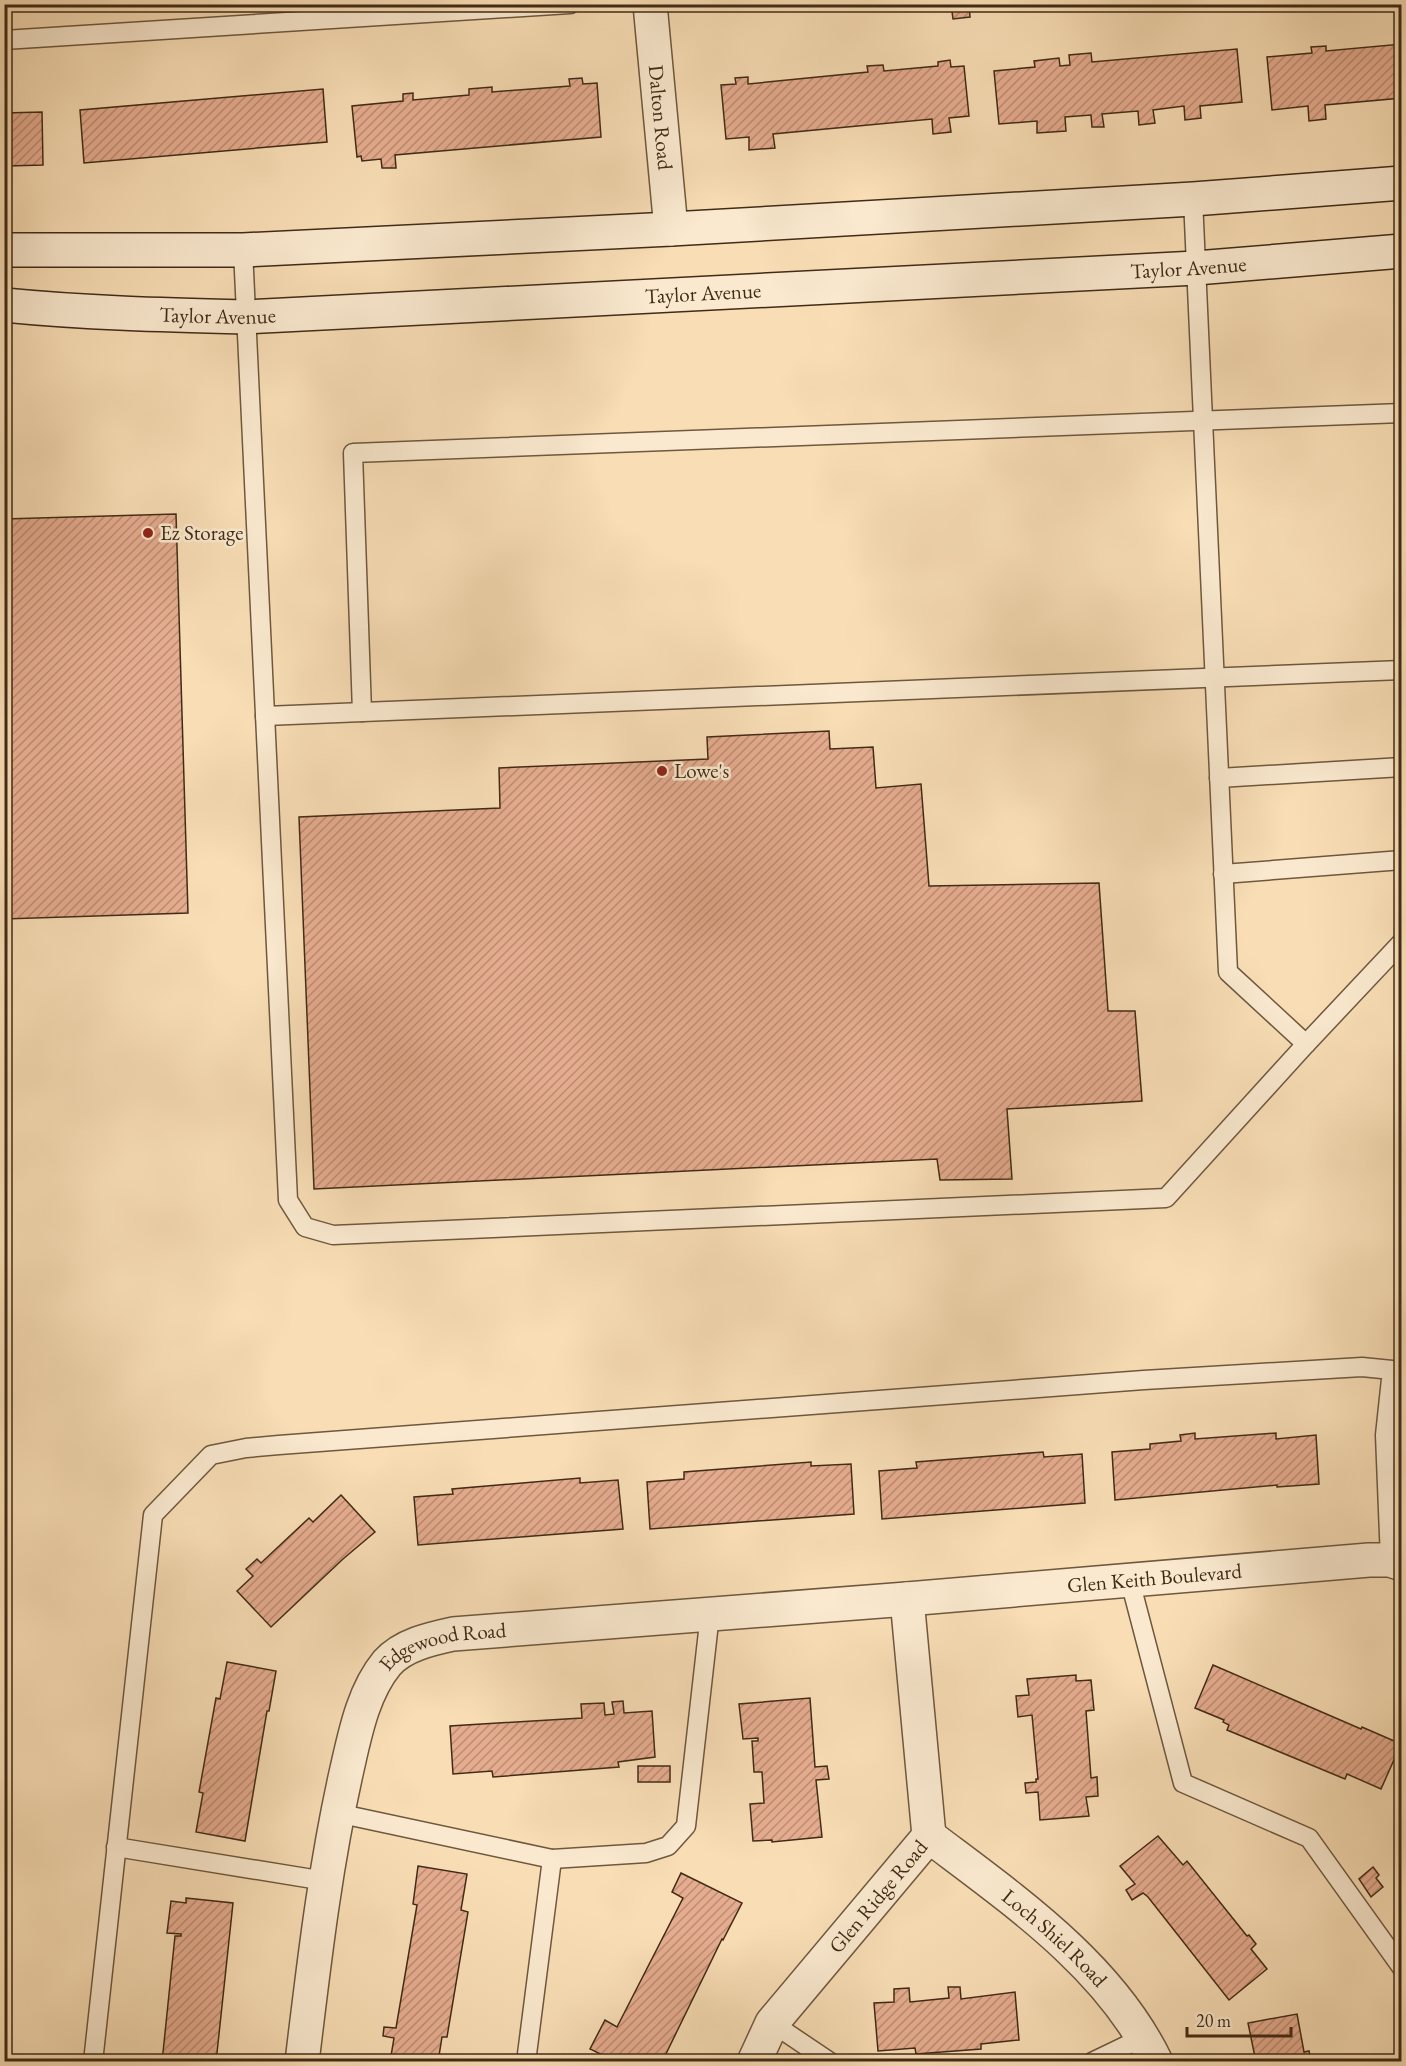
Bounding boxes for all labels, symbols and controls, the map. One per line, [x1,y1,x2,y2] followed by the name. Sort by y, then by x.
[643,64,679,172] street label: Dalton Road
[1130,250,1247,284] street label: Taylor Avenue
[644,276,762,309] street label: Taylor Avenue
[159,301,276,330] street label: Taylor Avenue
[160,519,243,546] place label: Ez Storage
[141,526,155,540] marker: Ez Storage
[674,757,730,784] place label: Lowe's
[655,764,669,778] marker: Lowe's
[1066,1557,1243,1598] street label: Glen Keith Boulevard
[372,1616,507,1676] street label: Edgewood Road
[822,1834,933,1959] street label: Glen Ridge Road
[997,1883,1114,1993] street label: Loch Shiel Road
[1187,2000,1290,2038] scale bar
[1196,2009,1231,2032] text: 20 m

